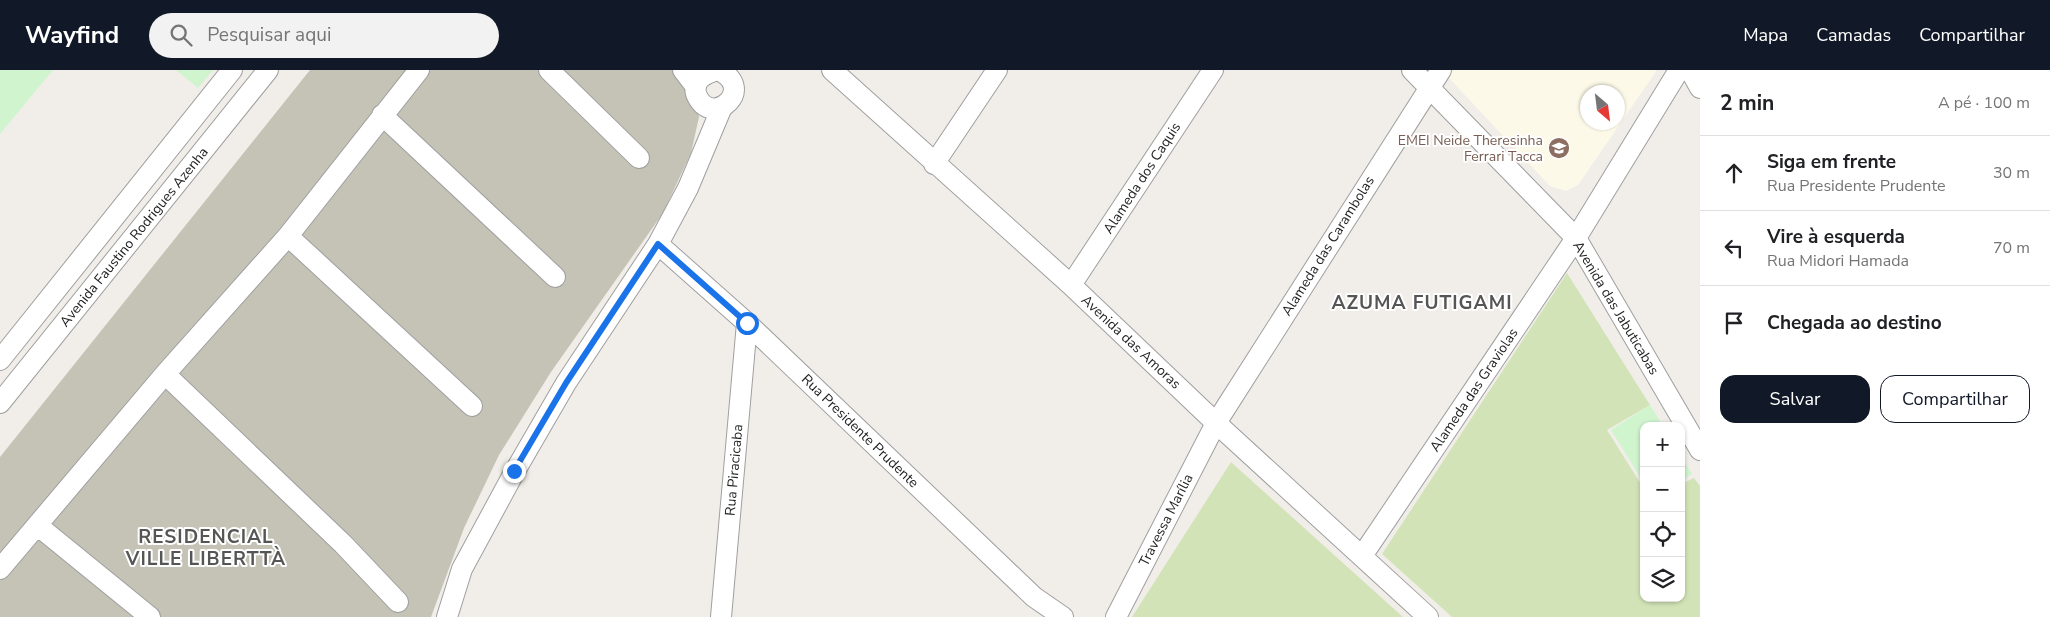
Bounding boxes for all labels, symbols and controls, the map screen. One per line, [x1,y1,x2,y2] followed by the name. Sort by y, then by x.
[149,13,499,58] search box
[25,19,119,51] text: Wayfind
[167,21,195,49] icon: search
[207,22,331,48] text: Pesquisar aqui
[1743,23,1788,47] text: Mapa
[1816,23,1891,47] text: Camadas
[1919,23,2025,47] text: Compartilhar
[1580,85,1625,130] north arrow
[1720,89,1774,117] text: 2 min
[1938,92,2030,114] text: A pé · 100 m
[1099,118,1185,237] street label: Alameda dos Caquis
[1398,131,1543,166] place label: EMEI Neide Theresinha Ferrari Tacca
[1547,136,1571,160] school or university icon: EMEI Neide Theresinha Ferrari Tacca
[55,143,213,331] street label: Avenida Faustino Rodrigues Azenha
[1767,149,1896,175] text: Siga em frente
[1720,159,1748,187] icon: ahead
[1993,162,2030,184] text: 30 m
[1277,172,1379,320] street label: Alameda das Carambolas
[1767,175,1946,197] text: Rua Presidente Prudente
[1767,224,1905,250] text: Vire à esquerda
[1720,234,1748,262] icon: left
[1993,237,2030,259] text: 70 m
[1568,238,1664,379] street label: Avenida das Jabuticabas
[1767,250,1909,272] text: Rua Midori Hamada
[1331,290,1513,316] district label: AZUMA FUTIGAMI
[1077,291,1185,393] street label: Avenida das Amoras
[1720,309,1748,337] icon: arrive
[1767,310,1942,336] text: Chegada ao destino
[736,312,759,335] route start
[1425,324,1523,456] street label: Alameda das Graviolas
[797,370,923,492] street label: Rua Presidente Prudente
[1720,375,1870,423] button: Salvar
[1880,375,2030,423] button: Compartilhar
[1640,422,1685,602] map controls
[1640,422,1685,467] button: +
[721,423,747,517] street label: Rua Piracicaba
[503,460,526,483] route end
[1640,467,1685,512] button: −
[1135,471,1197,569] street label: Travessa Marília
[1640,512,1685,557] button: locate
[125,524,286,572] district label: RESIDENCIAL VILLE LIBERTTÀ
[1640,557,1685,602] button: layers

